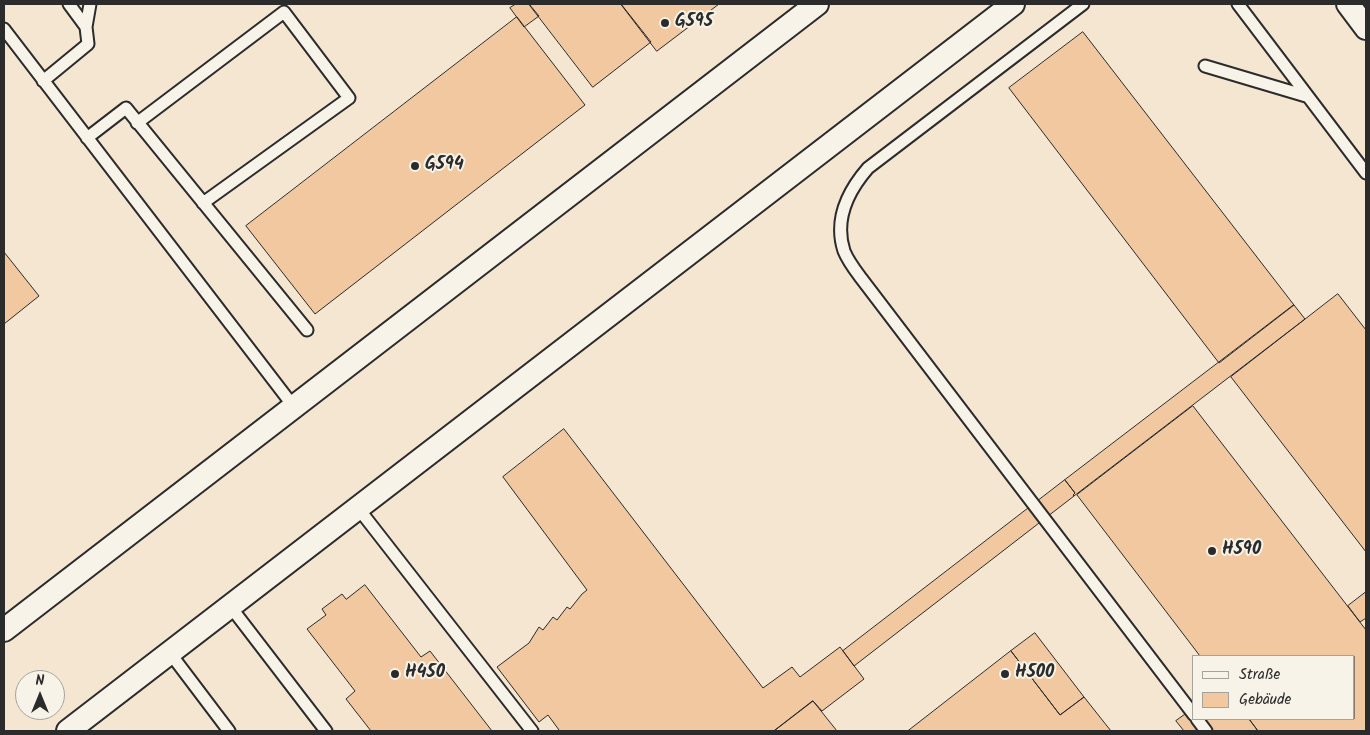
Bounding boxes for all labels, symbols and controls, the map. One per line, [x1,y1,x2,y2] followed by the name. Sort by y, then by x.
[675,12,713,34] place label: G595
[659,17,671,29] marker: G595
[425,155,464,177] place label: G594
[409,160,421,172] marker: G594
[1222,540,1261,562] place label: H590
[1206,545,1218,557] marker: H590
[1192,655,1355,720] legend
[405,663,445,685] place label: H450
[1015,663,1054,685] place label: H500
[1239,663,1280,687] text: Straße
[389,668,401,680] marker: H450
[999,668,1011,680] marker: H500
[15,670,65,720] north arrow
[36,670,44,692] text: N
[1239,688,1291,712] text: Gebäude

